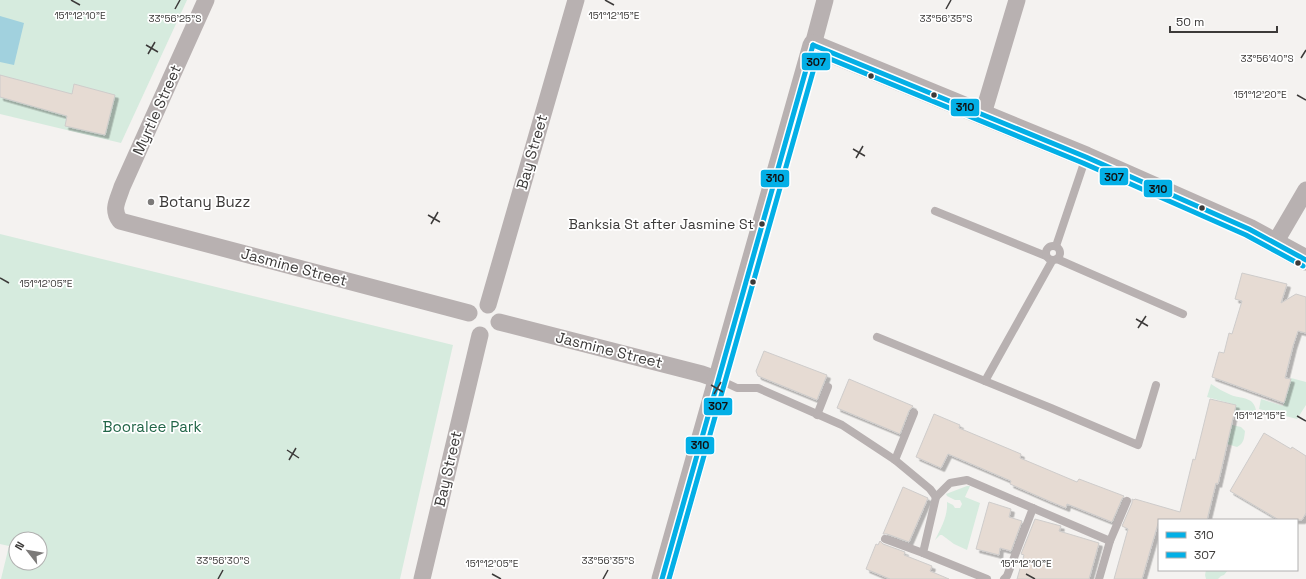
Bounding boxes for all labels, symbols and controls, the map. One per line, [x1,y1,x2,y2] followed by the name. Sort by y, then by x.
[1170,8,1277,34] scale bar
[54,9,106,22] text: 151°12'10"E
[589,9,640,22] text: 151°12'15"E
[149,12,201,25] text: 33°56'25"S
[920,12,972,25] text: 33°56'35"S
[1176,14,1204,30] text: 50 m
[801,52,831,71] line badge: 307
[1240,52,1294,65] text: 33°56'40"S
[806,55,826,69] text: 307
[128,62,185,158] street label: Myrtle Street
[866,71,876,81] unlabelled marker
[1233,88,1287,101] text: 151°12'20"E
[929,90,939,100] unlabelled marker
[950,98,980,117] line badge: 310
[956,100,974,114] text: 310
[512,112,551,192] street label: Bay Street
[1099,167,1129,186] line badge: 307
[760,169,790,188] line badge: 310
[1104,170,1124,184] text: 307
[766,171,784,185] text: 310
[1143,179,1173,198] line badge: 310
[1149,182,1167,196] text: 310
[159,192,250,211] place label: Botany Buzz
[146,197,156,207] marker: Botany Buzz
[1197,203,1207,213] unlabelled marker
[569,215,754,233] place label: Banksia St after Jasmine St
[757,219,767,229] marker: Banksia St after Jasmine St
[239,243,349,290] street label: Jasmine Street
[1293,258,1303,268] unlabelled marker
[19,277,73,290] text: 151°12'05"E
[748,277,758,287] unlabelled marker
[554,327,665,372] street label: Jasmine Street
[703,397,733,416] line badge: 307
[708,399,728,413] text: 307
[1235,409,1286,422] text: 151°12'15"E
[103,417,201,436] park label: Booralee Park
[430,429,465,509] street label: Bay Street
[685,436,715,455] line badge: 310
[691,438,709,452] text: 310
[1158,519,1298,571] legend
[1194,527,1214,543] text: 310
[8,531,48,571] north arrow
[12,539,27,553] text: N
[1194,547,1216,563] text: 307
[196,554,250,567] text: 33°56'30"S
[582,554,634,567] text: 33°56'35"S
[465,557,519,570] text: 151°12'05"E
[1000,557,1052,570] text: 151°12'10"E

